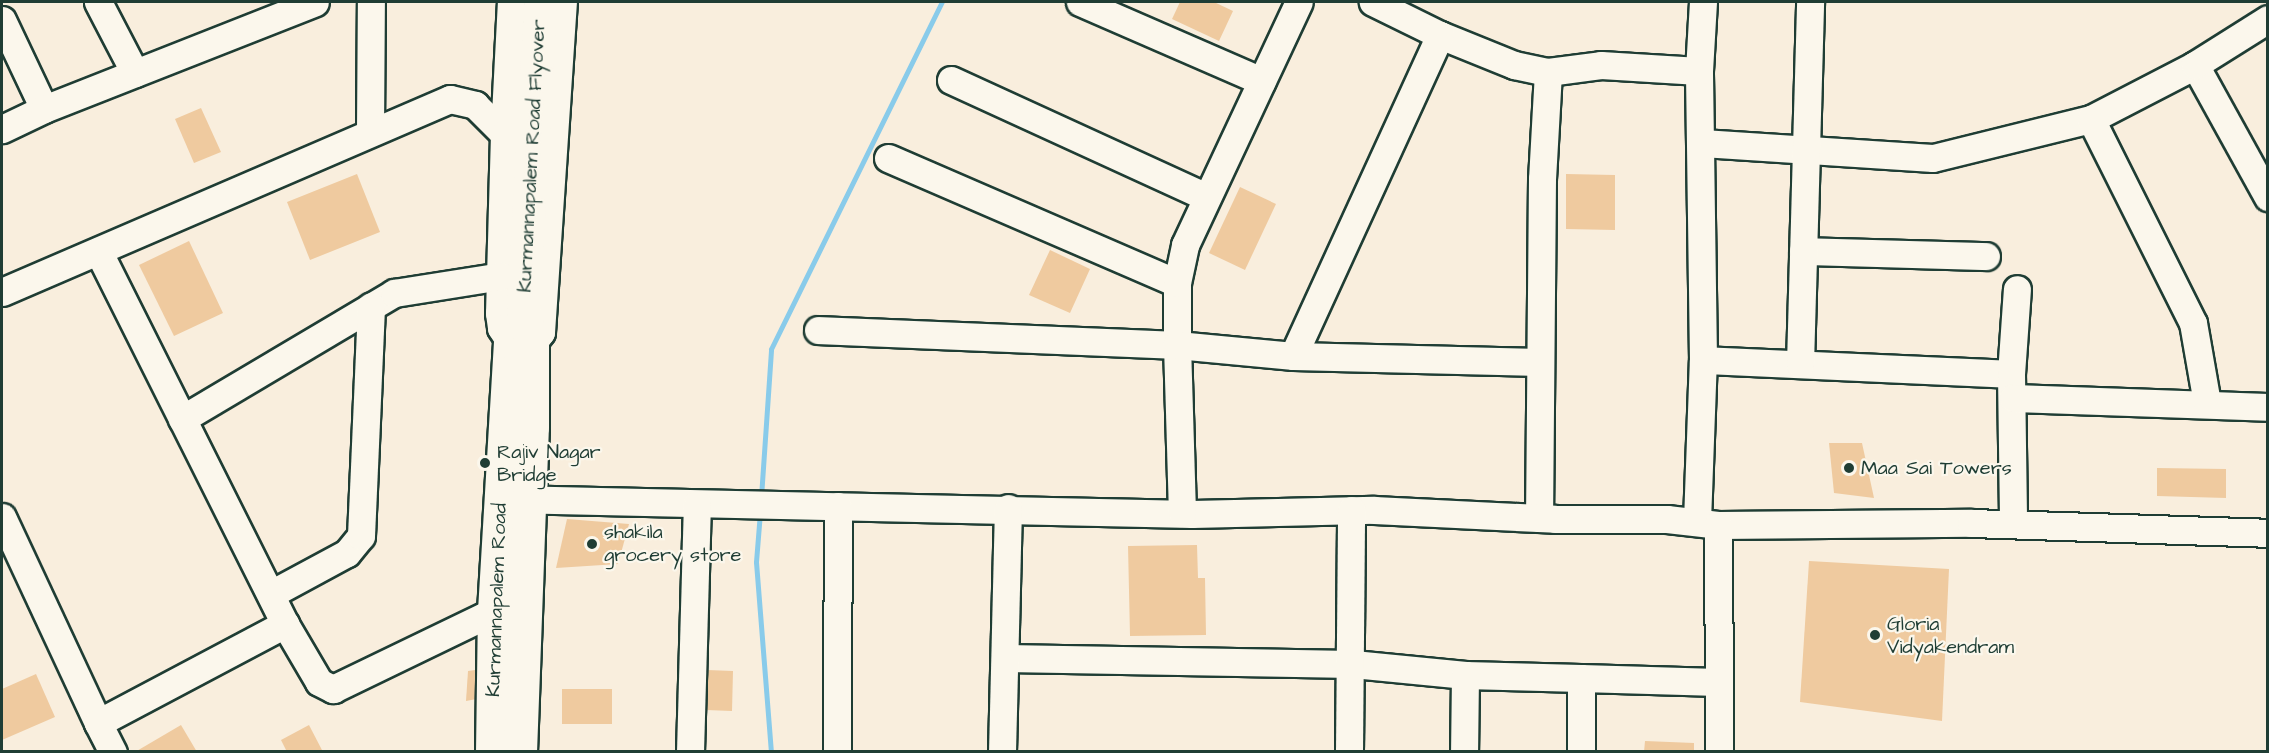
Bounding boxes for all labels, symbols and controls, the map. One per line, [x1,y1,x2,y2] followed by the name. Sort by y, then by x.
[513,19,551,293] street label: Kurmannapalem Road Flyover
[497,440,601,487] place label: Rajiv Nagar Bridge
[478,456,492,470] marker: Rajiv Nagar Bridge
[1861,456,2012,480] place label: Maa Sai Towers
[1842,461,1856,475] marker: Maa Sai Towers
[482,503,512,697] street label: Kurmannapalem Road
[604,520,741,567] place label: shakila grocery store
[585,537,599,551] marker: shakila grocery store
[1887,612,2014,659] place label: Gloria Vidyakendram
[1868,628,1882,642] marker: Gloria Vidyakendram

